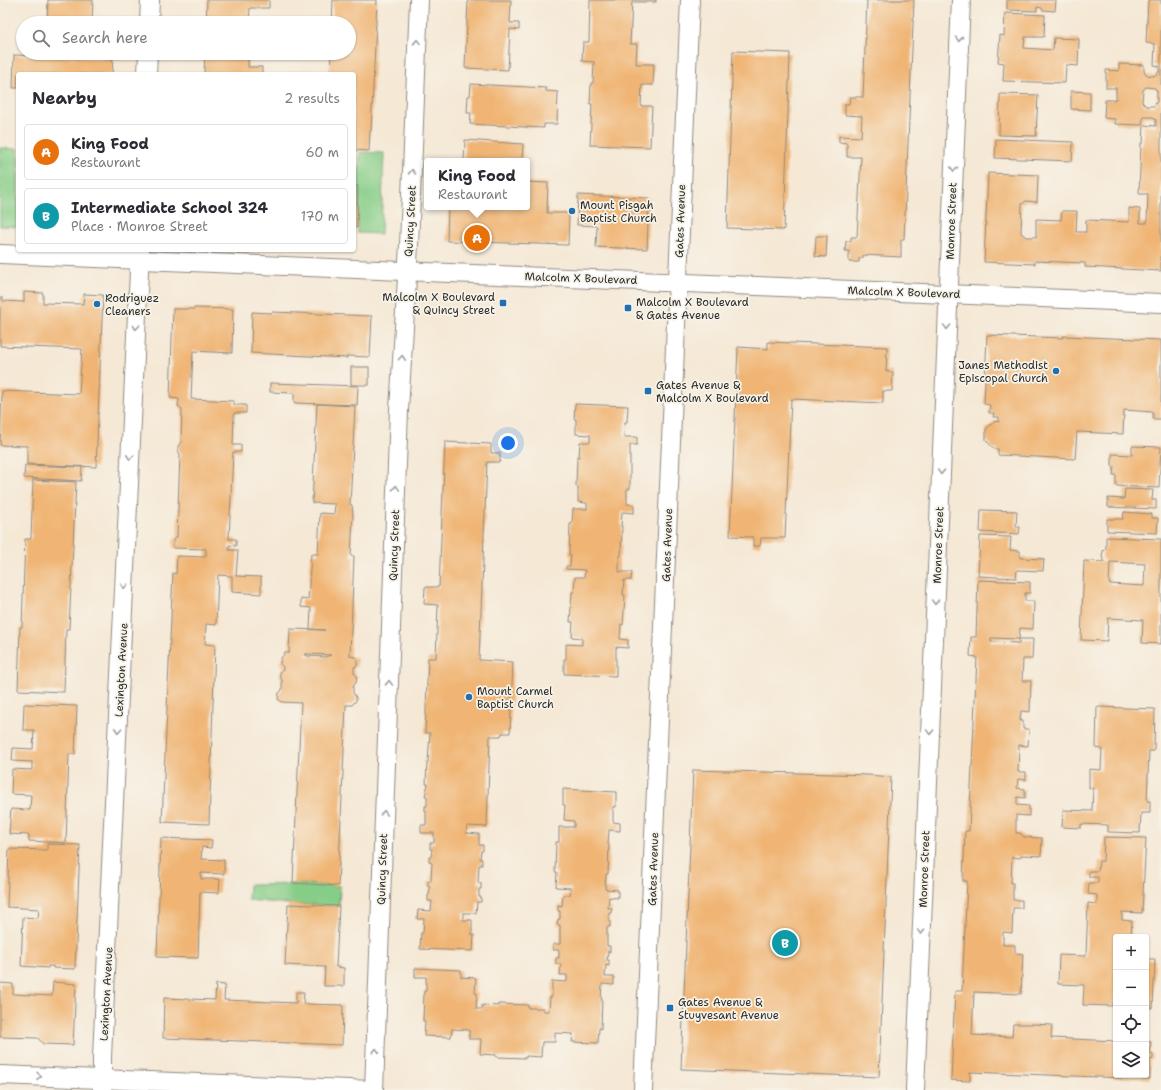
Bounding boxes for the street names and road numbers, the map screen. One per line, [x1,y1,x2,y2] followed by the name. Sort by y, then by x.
[943,182,960,260] street label: Monroe Street
[672,184,689,258] street label: Gates Avenue
[401,185,420,257] street label: Quincy Street
[524,269,638,288] street label: Malcolm X Boulevard
[847,283,961,302] street label: Malcolm X Boulevard
[930,506,947,584] street label: Monroe Street
[659,508,676,582] street label: Gates Avenue
[386,509,403,581] street label: Quincy Street
[112,623,131,718] street label: Lexington Avenue
[916,830,933,908] street label: Monroe Street
[645,832,662,906] street label: Gates Avenue
[374,833,391,905] street label: Quincy Street
[97,947,116,1042] street label: Lexington Avenue

